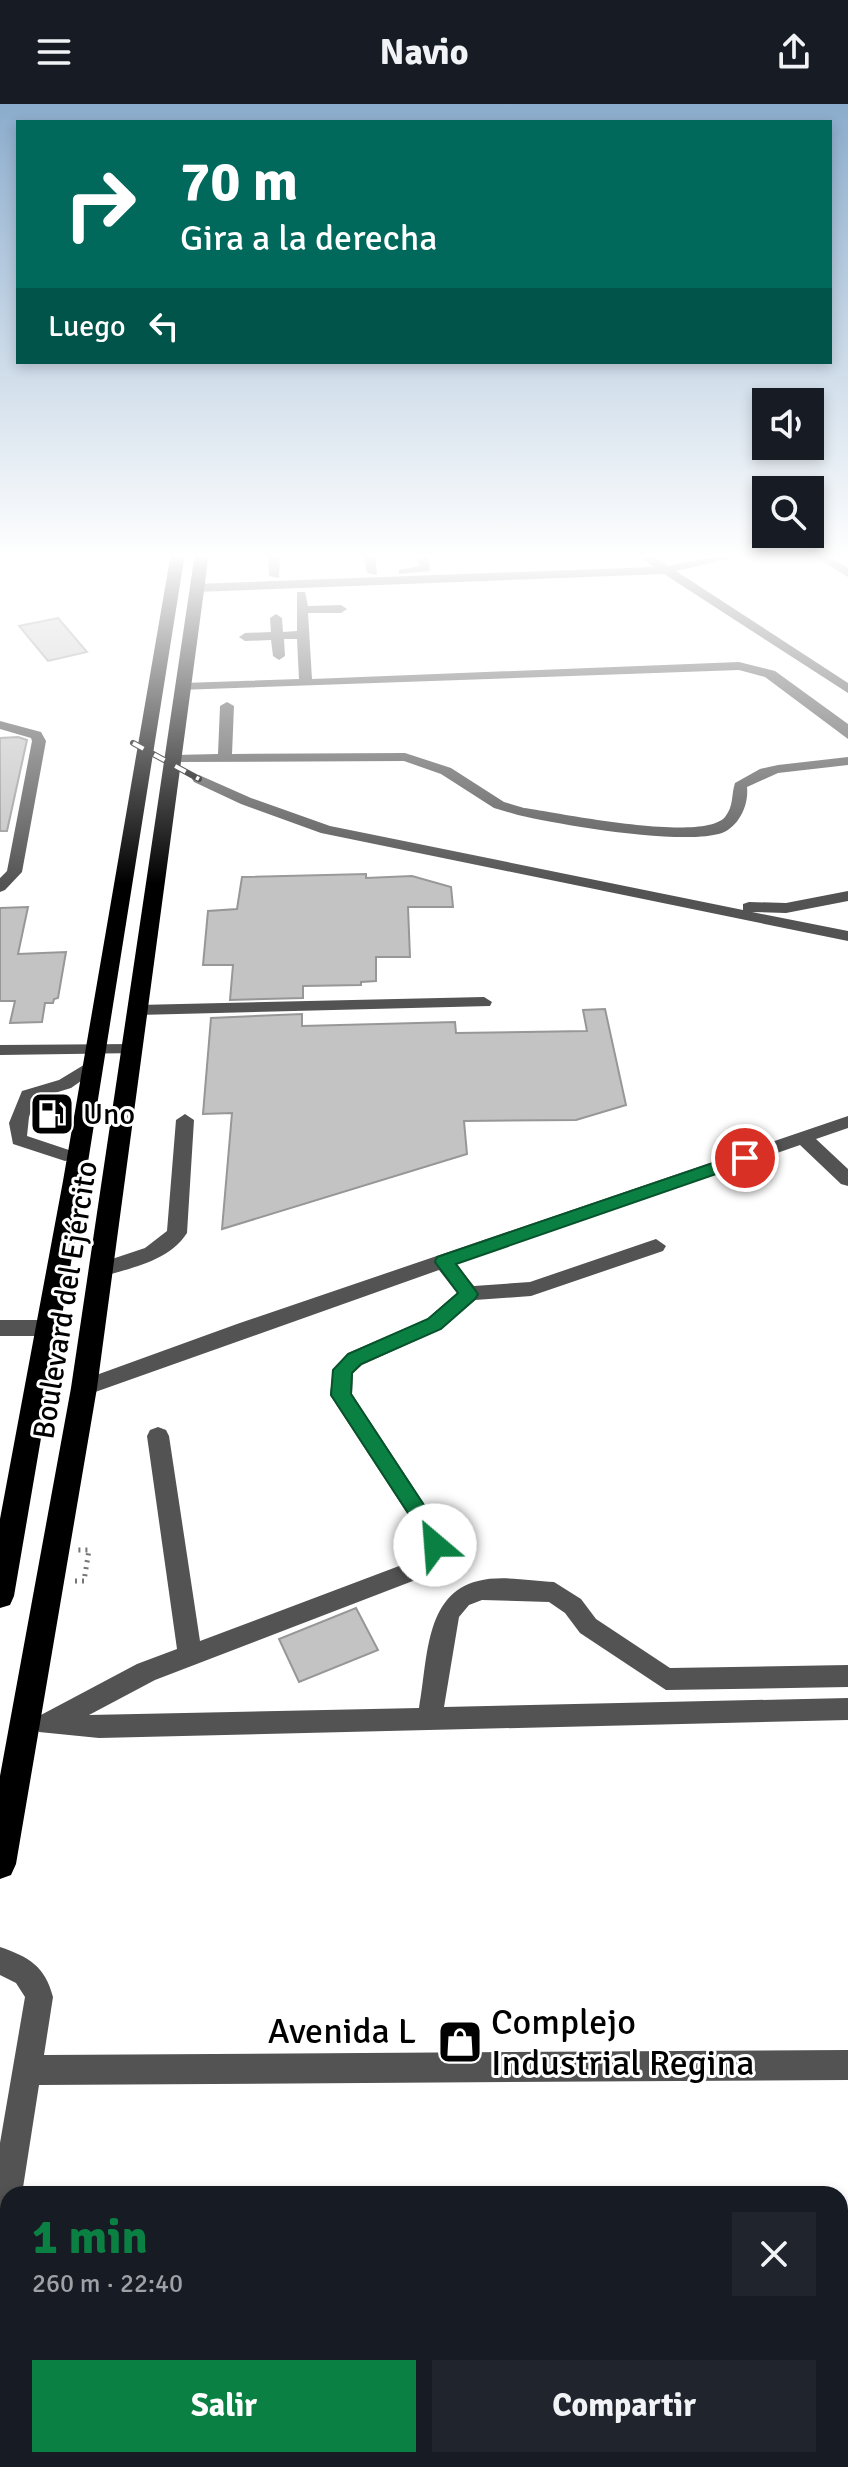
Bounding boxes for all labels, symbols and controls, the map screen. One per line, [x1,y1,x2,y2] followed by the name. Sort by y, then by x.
[32,30,76,74] icon: menu
[380,30,468,75] text: Navio
[772,30,816,74] icon: share
[180,147,298,216] text: 70 m
[48,152,152,256] icon: right
[180,216,438,261] text: Gira a la derecha
[142,304,186,348] icon: left
[48,308,126,345] text: Luego
[752,388,824,548] map controls
[752,388,824,460] button: sound
[752,476,824,548] button: search
[28,1090,76,1138] fuel station icon: Uno
[83,1096,135,1133] place label: Uno
[711,1124,779,1192] pin
[723,1136,767,1180] icon: arrive
[25,1159,106,1442] street label: Boulevard del Ejército
[393,1503,477,1587] position arrow
[491,2000,754,2086] place label: Complejo Industrial Regina
[268,2009,416,2054] street label: Avenida L
[436,2018,484,2066] shop icon: Complejo Industrial Regina
[32,2208,148,2267] text: 1 min
[732,2212,816,2296] button: close
[32,2268,183,2300] text: 260 m · 22:40
[32,2360,416,2452] button: Salir
[432,2360,816,2452] button: Compartir

